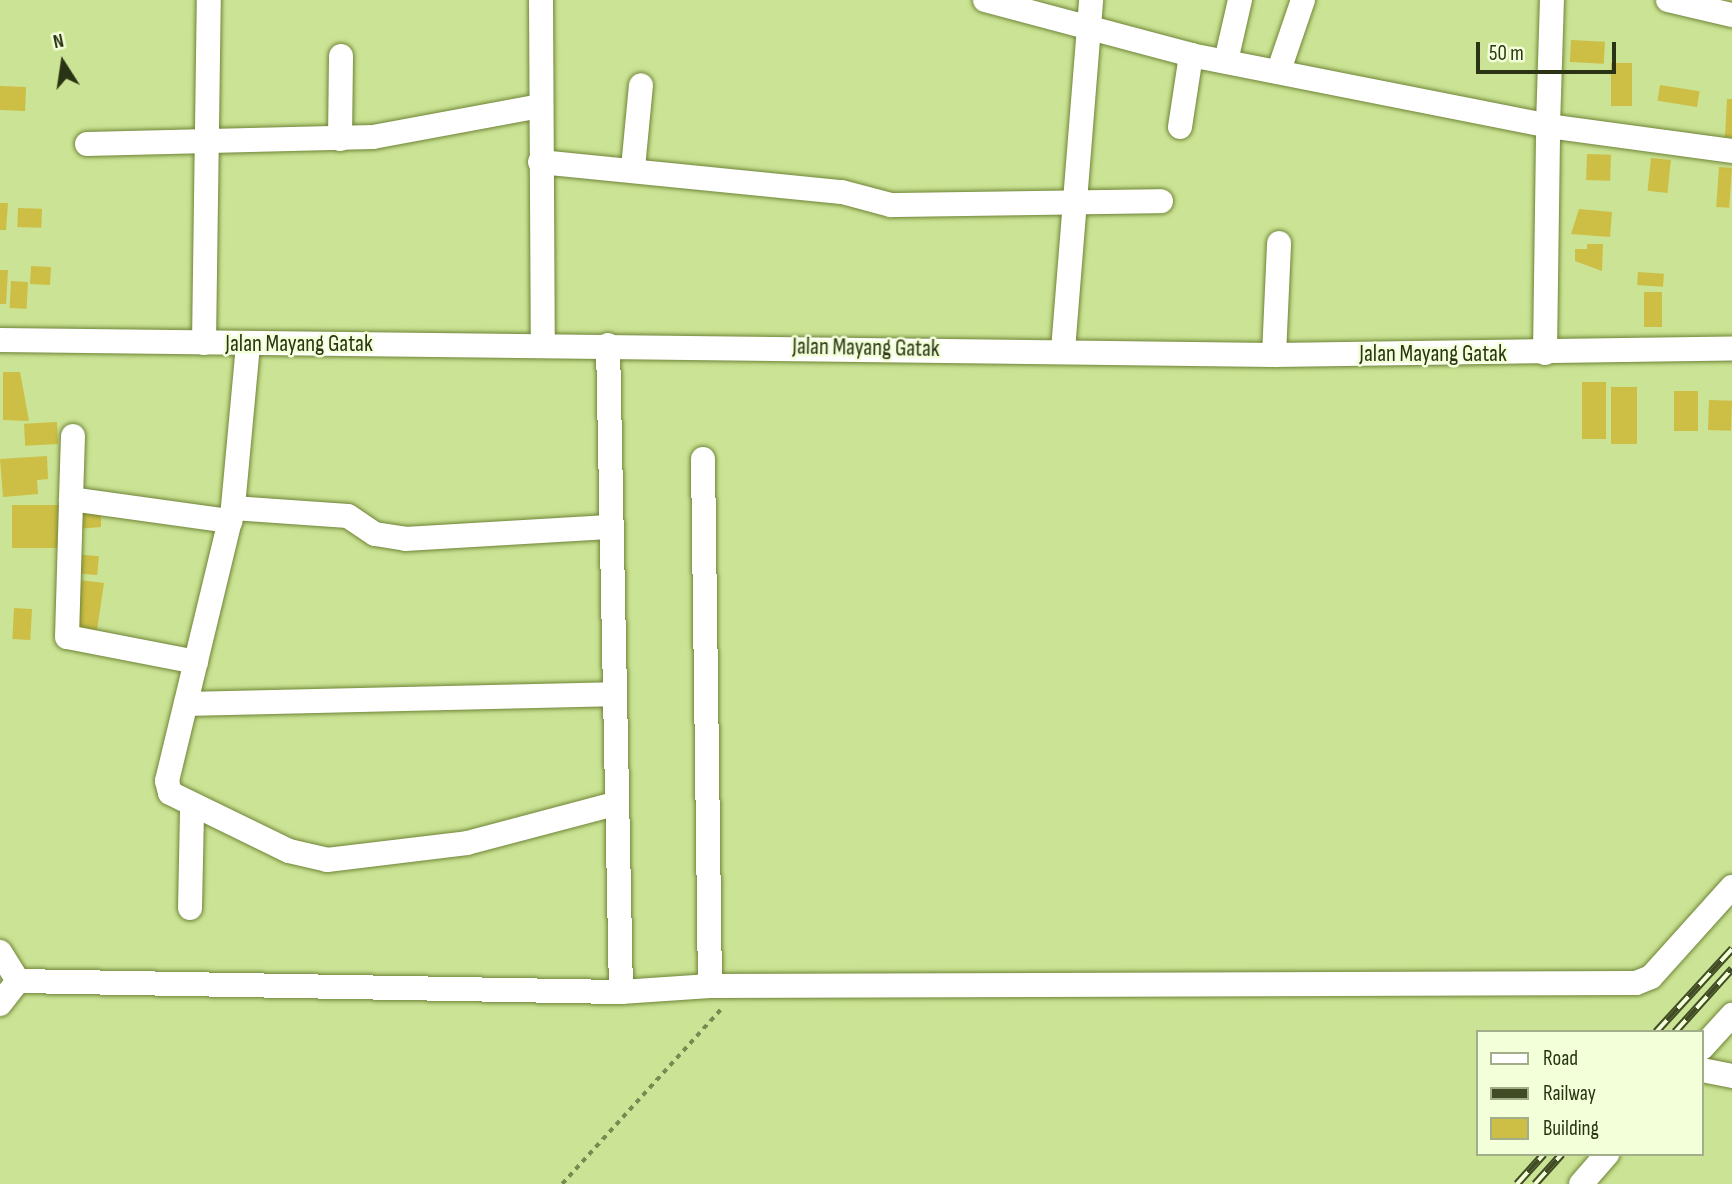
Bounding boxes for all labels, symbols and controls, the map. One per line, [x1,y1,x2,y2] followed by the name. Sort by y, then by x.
[28,28,98,98] north arrow
[1480,28,1620,72] scale bar
[51,30,66,54] text: N
[1489,41,1524,66] text: 50 m
[225,330,373,358] street label: Jalan Mayang Gatak
[792,333,940,363] street label: Jalan Mayang Gatak
[1359,340,1507,368] street label: Jalan Mayang Gatak
[1476,1030,1704,1156] legend
[1543,1046,1578,1071] text: Road
[1543,1081,1596,1106] text: Railway
[1543,1116,1599,1141] text: Building

